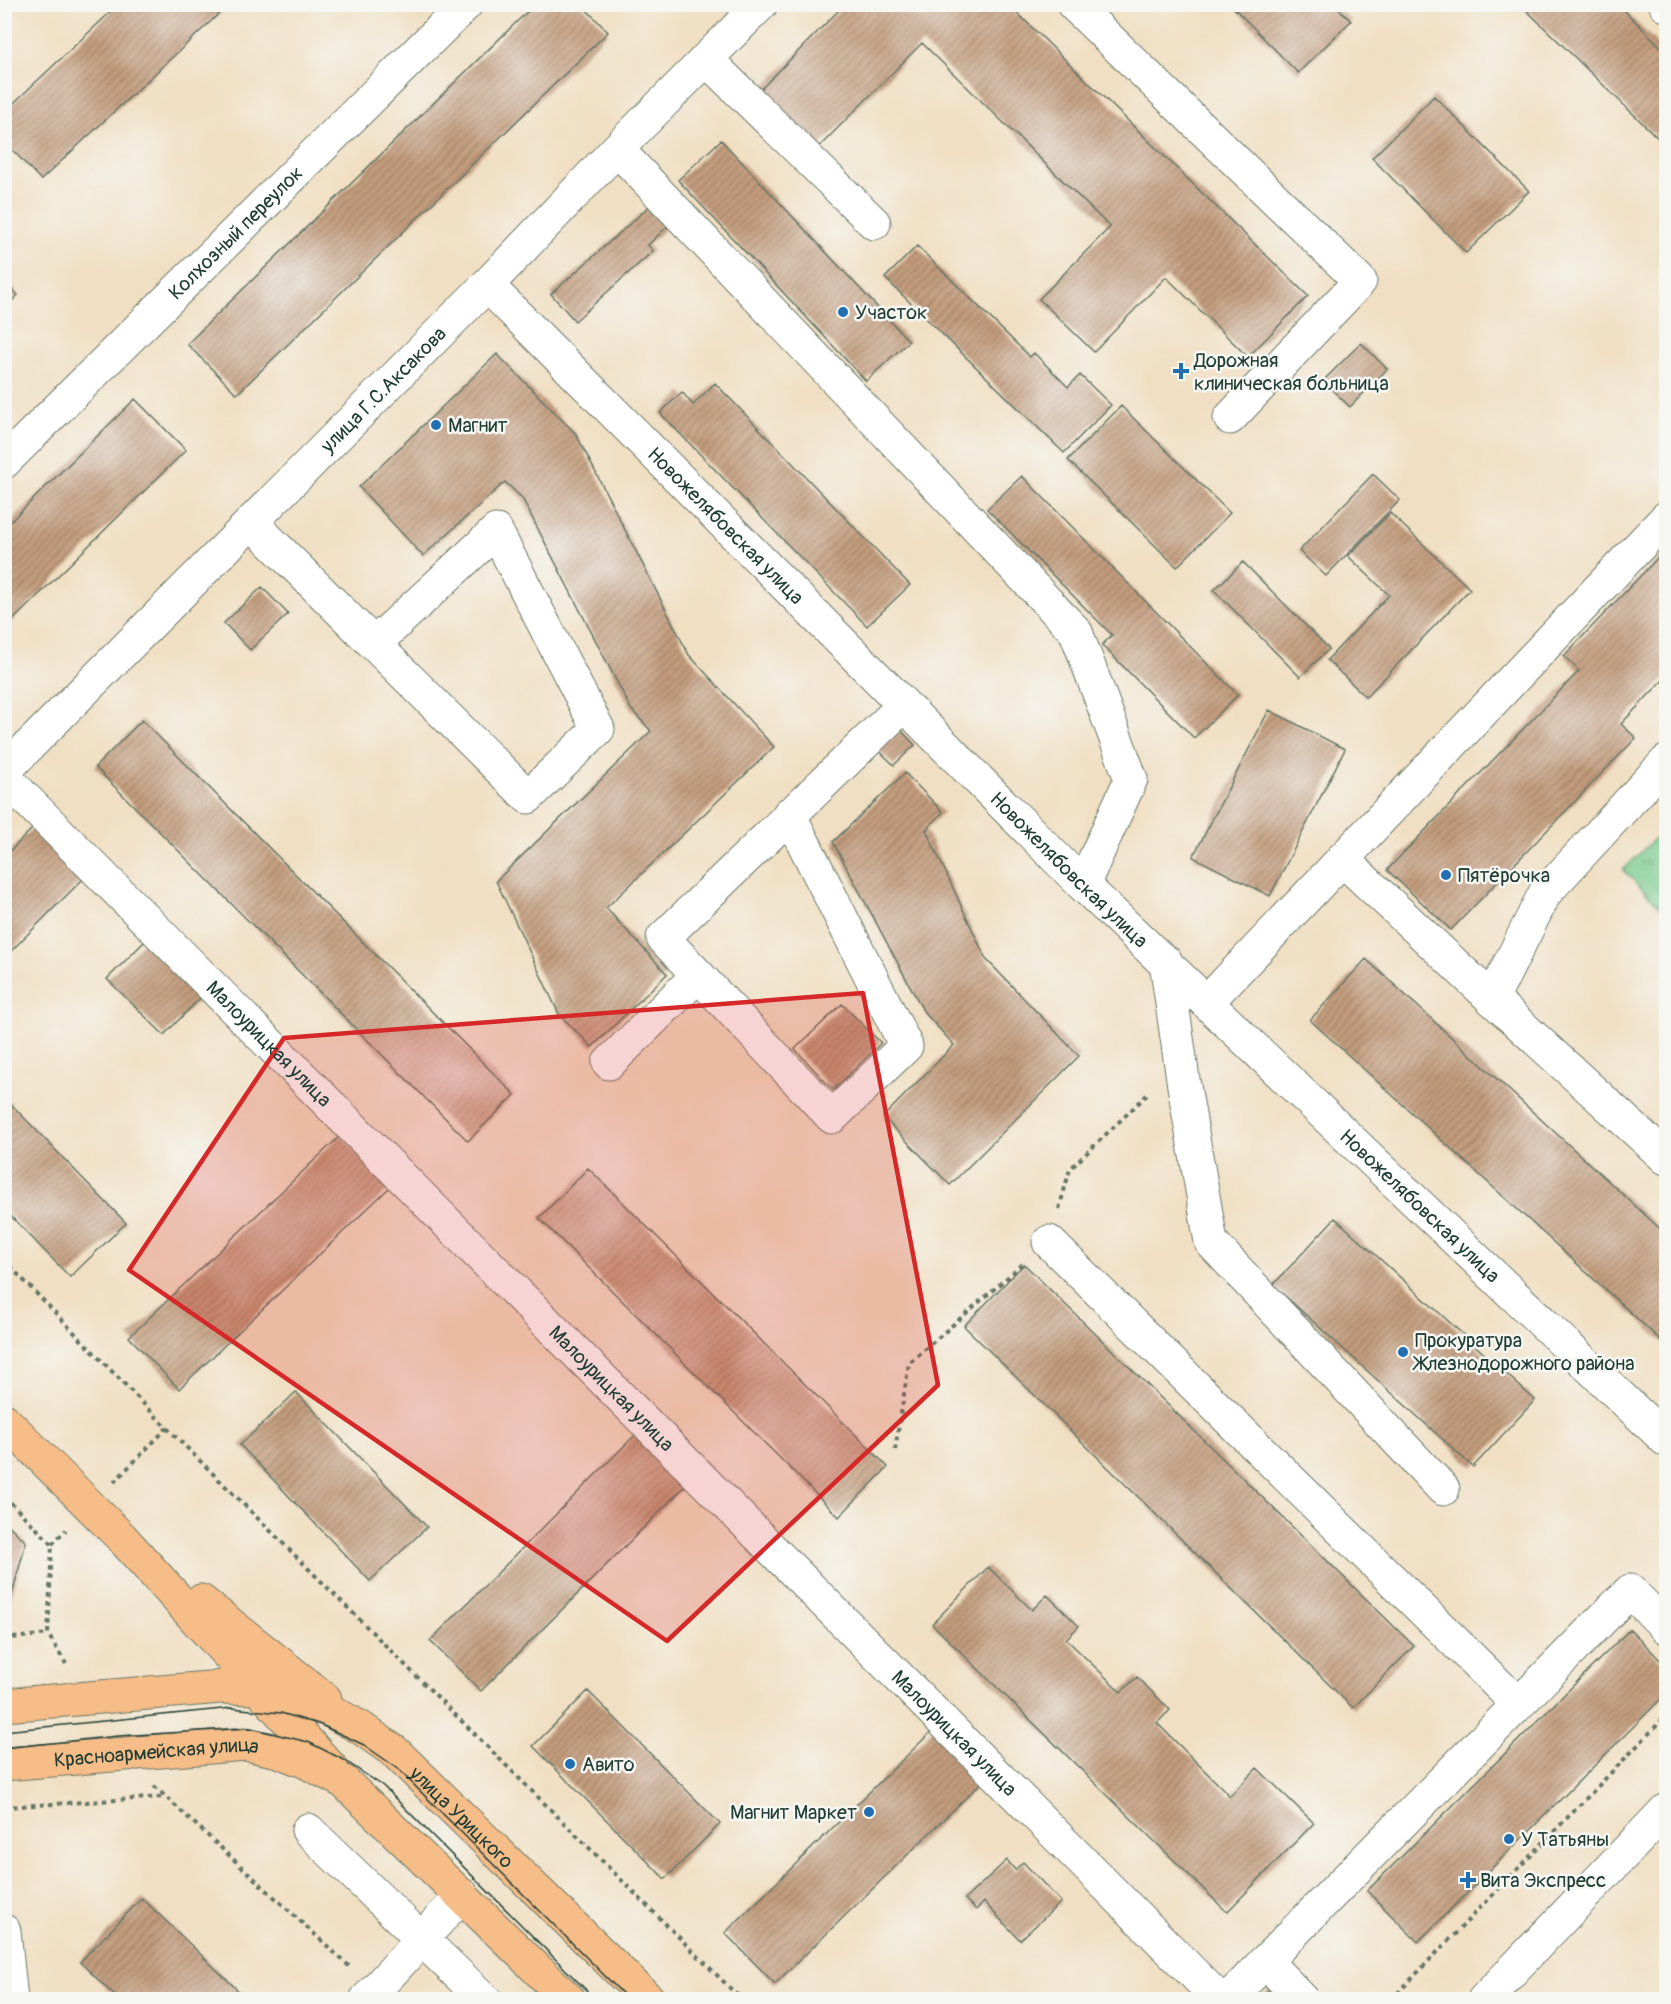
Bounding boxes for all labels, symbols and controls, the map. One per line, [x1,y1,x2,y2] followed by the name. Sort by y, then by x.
[163,160,308,305] street label: Колхозный переулок
[855,300,927,325] place label: Участок
[836,305,850,319] marker: Участок
[314,321,451,458] street label: улица Г.С.Аксакова
[1193,348,1389,396] place label: Дорожная клиническая больница
[1172,362,1190,380] marker: Дорожная клиническая больница
[448,413,507,438] place label: Магнит
[429,418,443,432] marker: Магнит
[642,441,810,610] street label: Новожелябовская улица
[985,786,1153,953] street label: Новожелябовская улица
[1458,863,1550,888] place label: Пятёрочка
[1439,868,1453,882] marker: Пятёрочка
[201,975,337,1112] street label: Малоурицкая улица
[1335,1124,1505,1288] street label: Новожелябовская улица
[544,1320,680,1457] street label: Малоурицкая улица
[1412,1328,1634,1376] place label: Прокуратура Жлезнодорожного района
[1396,1345,1410,1359] marker: Прокуратура Жлезнодорожного района
[886,1665,1022,1801] street label: Малоурицкая улица
[53,1731,262,1772] street label: Красноармейская улица
[582,1752,635,1777] place label: Авито
[563,1757,577,1771] marker: Авито
[404,1760,519,1874] street label: улица Урицкого
[730,1800,857,1825] place label: Магнит Маркет
[862,1805,876,1819] marker: Магнит Маркет
[1521,1827,1609,1852] place label: У Татьяны
[1502,1832,1516,1846] marker: У Татьяны
[1480,1868,1606,1893] place label: Вита Экспресс
[1461,1873,1475,1887] marker: Вита Экспресс

